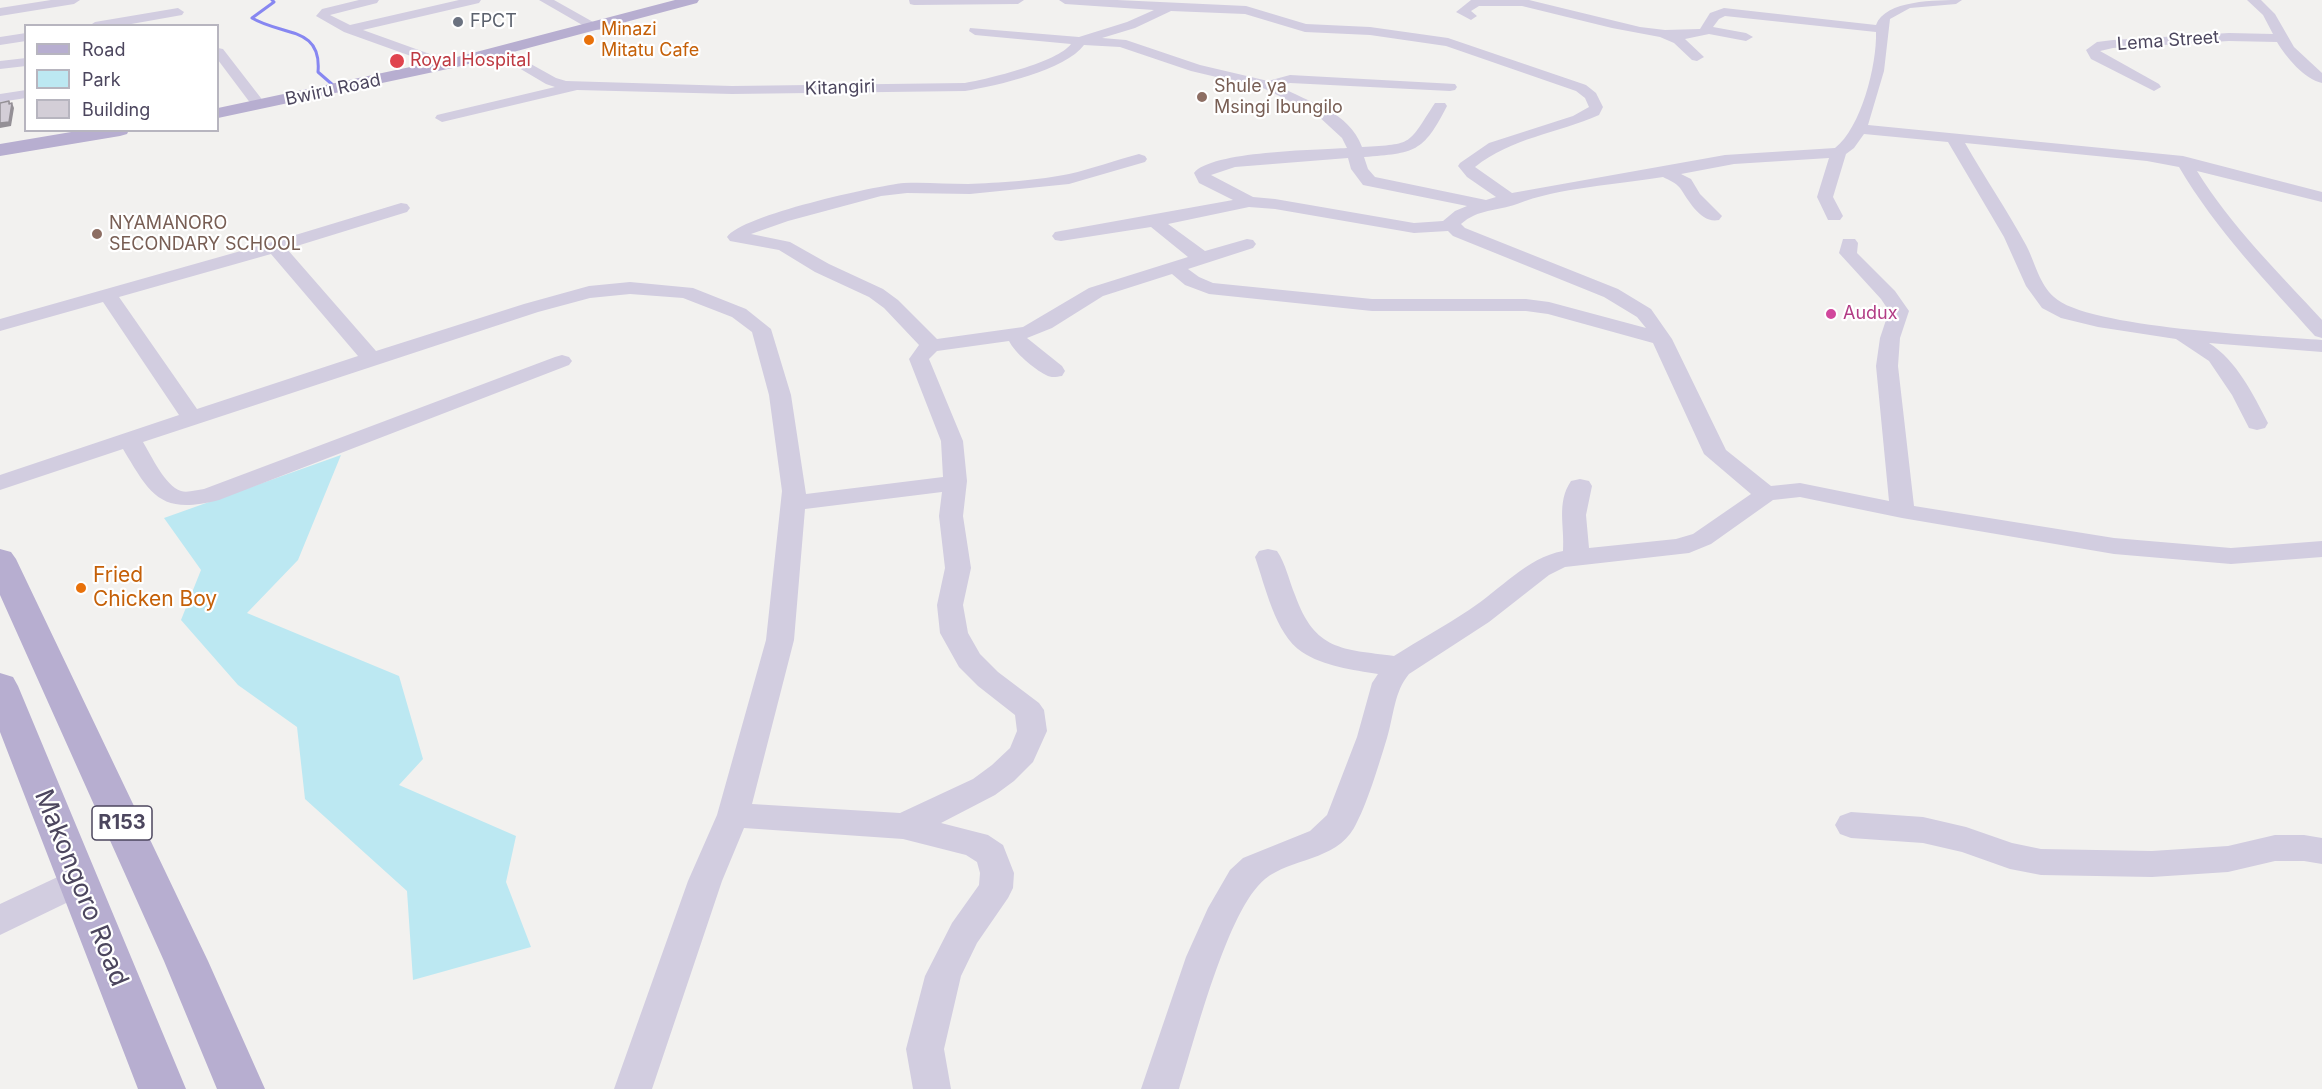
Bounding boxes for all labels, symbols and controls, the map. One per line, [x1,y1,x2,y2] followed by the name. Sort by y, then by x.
[470,11,517,33] place label: FPCT
[451,15,465,29] marker: FPCT
[601,19,699,62] place label: Minazi Mitatu Cafe
[24,24,219,132] legend
[2116,27,2220,55] street label: Lema Street
[582,33,596,47] marker: Minazi Mitatu Cafe
[82,39,125,60] text: Road
[410,50,531,72] place label: Royal Hospital
[388,52,406,70] marker: Royal Hospital
[82,69,121,90] text: Park
[283,69,383,111] street label: Bwiru Road
[805,76,875,100] street label: Kitangiri
[1214,76,1343,118] place label: Shule ya Msingi Ibungilo
[1195,90,1209,104] marker: Shule ya Msingi Ibungilo
[82,99,150,120] text: Building
[109,213,301,256] place label: NYAMANORO SECONDARY SCHOOL
[90,227,104,241] marker: NYAMANORO SECONDARY SCHOOL
[1843,303,1898,325] place label: Audux
[1824,307,1838,321] marker: Audux
[93,563,217,613] place label: Fried Chicken Boy
[74,581,88,595] marker: Fried Chicken Boy
[27,785,135,991] street label: Makongoro Road
[92,806,152,840] road number: R153

